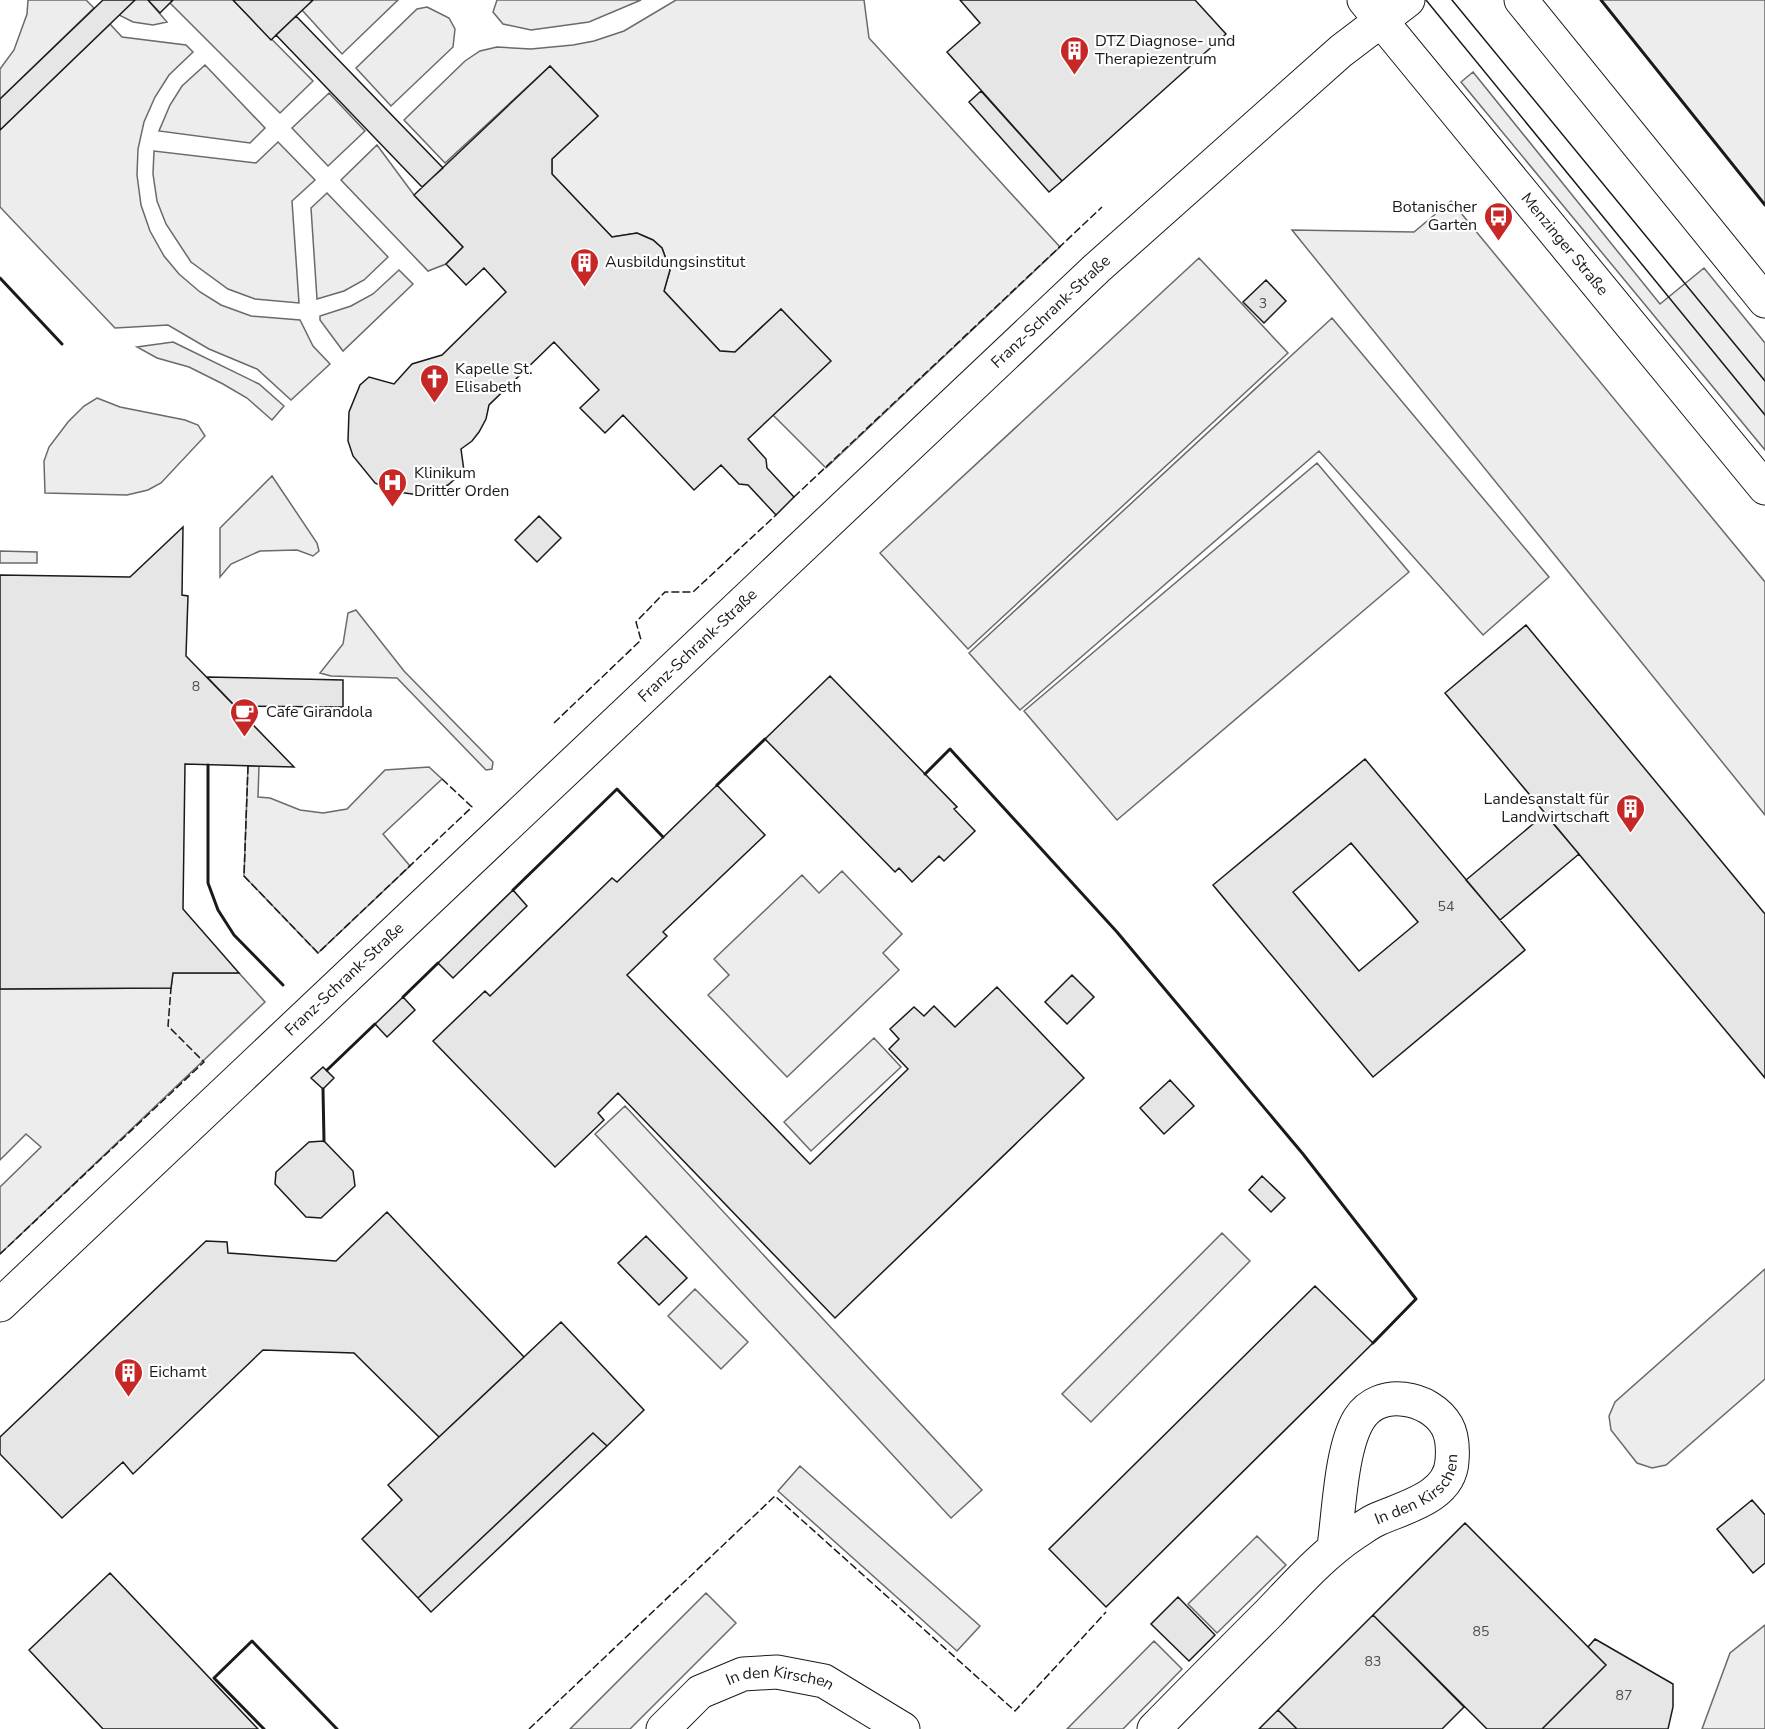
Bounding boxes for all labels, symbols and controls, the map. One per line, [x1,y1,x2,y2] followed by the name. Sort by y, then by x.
[1095,30,1235,70] place label: DTZ Diagnose- und Therapiezentrum
[1058,34,1090,76] building icon: DTZ Diagnose- und Therapiezentrum
[1516,188,1614,300] street label: Menzinger Straße
[1392,196,1477,236] place label: Botanischer Garten
[1482,200,1514,242] bus stop icon: Botanischer Garten
[568,246,600,288] building icon: Ausbildungsinstitut
[986,250,1115,373] street label: Franz-Schrank-Straße
[605,251,746,273] place label: Ausbildungsinstitut
[1259,294,1267,313] house number: 3
[455,358,533,398] place label: Kapelle St. Elisabeth
[418,362,450,404] church icon: Kapelle St. Elisabeth
[414,462,509,502] place label: Klinikum Dritter Orden
[377,466,409,508] hospital icon: Klinikum Dritter Orden
[633,584,762,707] street label: Franz-Schrank-Straße
[192,677,200,696] house number: 8
[229,696,261,738] cafe icon: Cafe Girandola
[266,701,373,723] place label: Cafe Girandola
[1484,788,1609,828] place label: Landesanstalt für Landwirtschaft
[1614,792,1646,834] building icon: Landesanstalt für Landwirtschaft
[1438,897,1454,916] house number: 54
[280,918,409,1041] street label: Franz-Schrank-Straße
[112,1356,144,1398] building icon: Eichamt
[149,1361,207,1383] place label: Eichamt
[1371,1453,1463,1530] street label: In den Kirschen
[1473,1622,1489,1641] house number: 85
[1365,1652,1381,1671] house number: 83
[722,1661,838,1696] street label: In den Kirschen
[1616,1686,1632,1705] house number: 87

